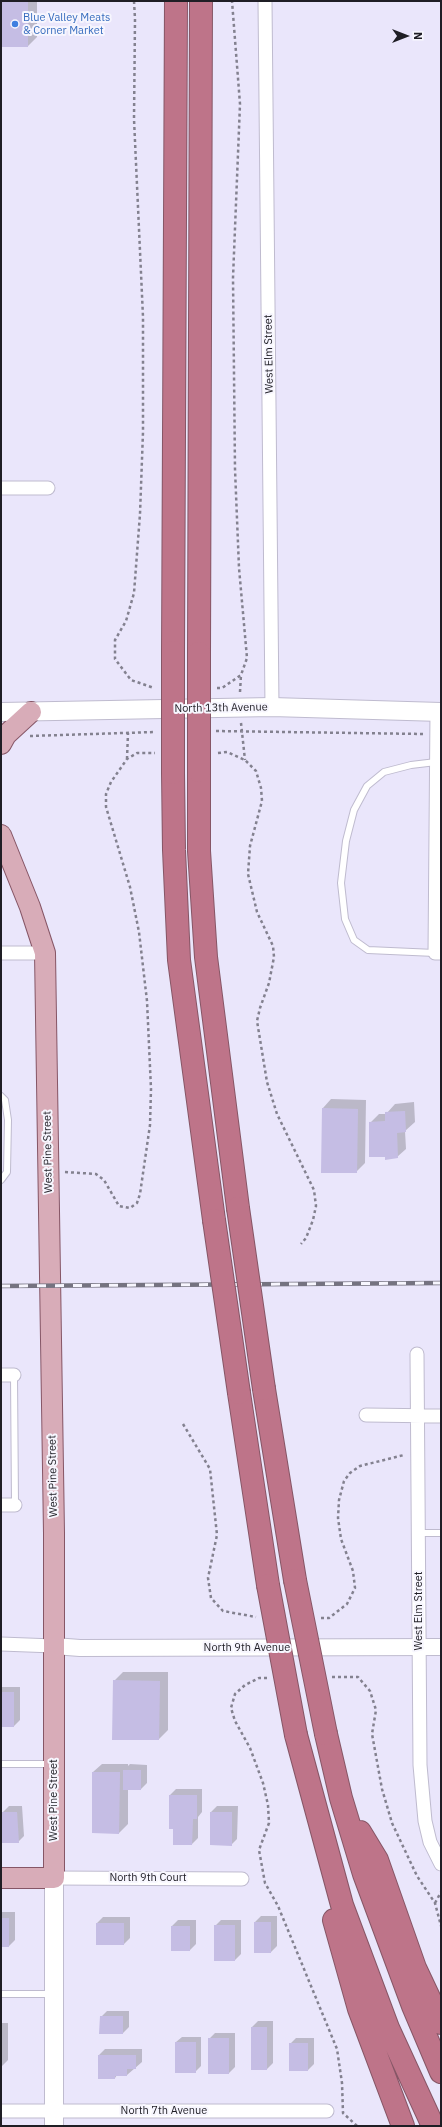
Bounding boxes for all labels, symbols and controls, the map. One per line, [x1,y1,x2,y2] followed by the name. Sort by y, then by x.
[23,11,110,37] place label: Blue Valley Meats & Corner Market
[386,16,426,56] north arrow
[10,19,20,29] marker: Blue Valley Meats & Corner Market
[411,32,425,40] text: N
[262,314,276,394] street label: West Elm Street
[174,701,268,715] street label: North 13th Avenue
[41,1111,55,1193] street label: West Pine Street
[46,1435,60,1517] street label: West Pine Street
[412,1571,426,1651] street label: West Elm Street
[204,1641,290,1655] street label: North 9th Avenue
[47,1759,61,1841] street label: West Pine Street
[109,1871,187,1885] street label: North 9th Court
[121,2104,207,2118] street label: North 7th Avenue

